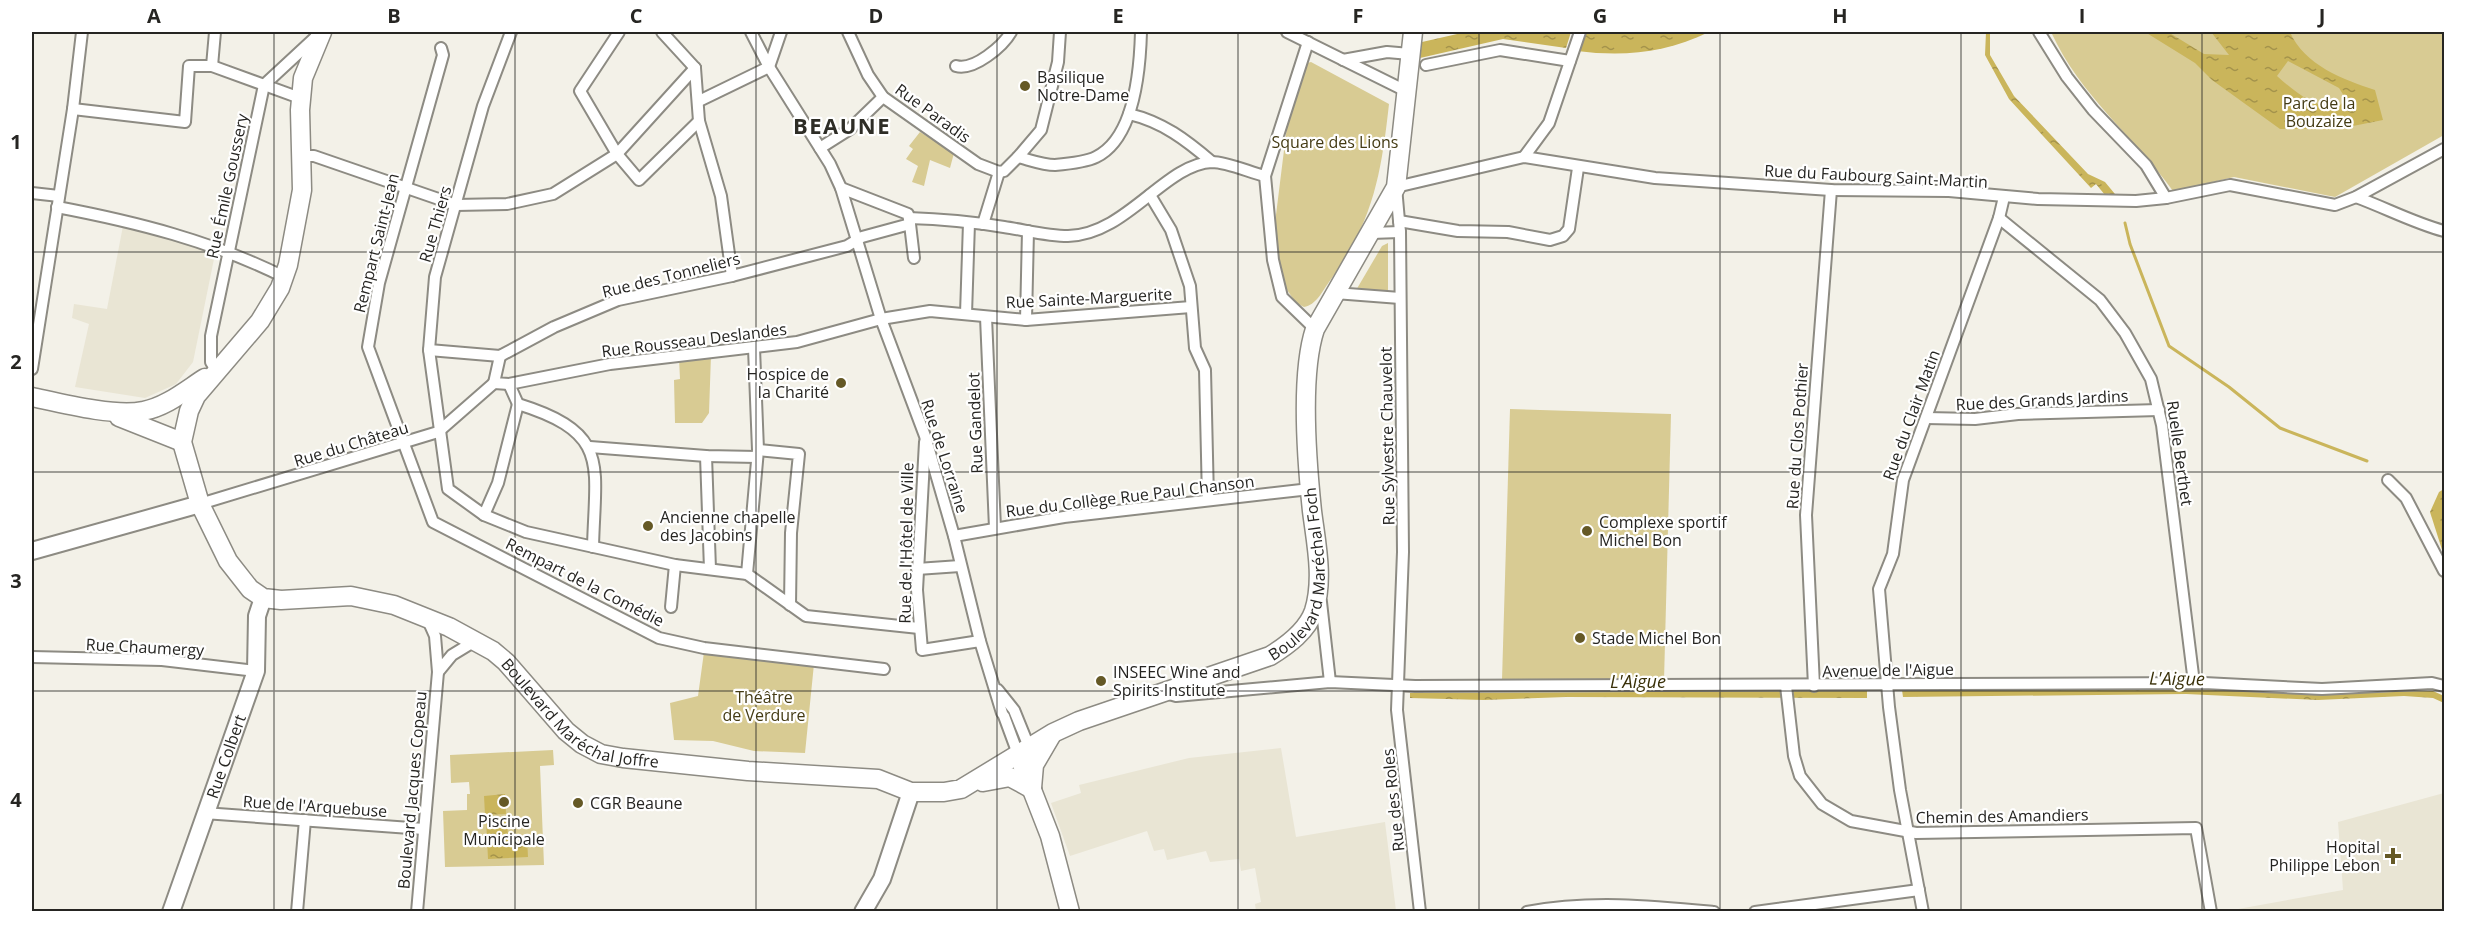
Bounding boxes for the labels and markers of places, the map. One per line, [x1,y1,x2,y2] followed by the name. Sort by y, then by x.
[1037,66,1129,106] place label: Basilique Notre-Dame
[1018,79,1032,93] marker: Basilique Notre-Dame
[747,363,829,403] place label: Hospice de la Charité
[834,376,848,390] marker: Hospice de la Charité
[660,506,796,546] place label: Ancienne chapelle des Jacobins
[1599,511,1728,551] place label: Complexe sportif Michel Bon
[641,519,655,533] marker: Ancienne chapelle des Jacobins
[1580,524,1594,538] marker: Complexe sportif Michel Bon
[1592,627,1721,649] place label: Stade Michel Bon
[1573,631,1587,645] marker: Stade Michel Bon
[1113,661,1241,701] place label: INSEEC Wine and Spirits Institute
[1094,674,1108,688] marker: INSEEC Wine and Spirits Institute
[590,792,683,814] place label: CGR Beaune
[497,795,511,809] marker: Piscine Municipale
[571,796,585,810] marker: CGR Beaune
[463,810,545,850] place label: Piscine Municipale
[2269,836,2380,876] place label: Hopital Philippe Lebon
[2384,847,2402,865] marker: Hopital Philippe Lebon

